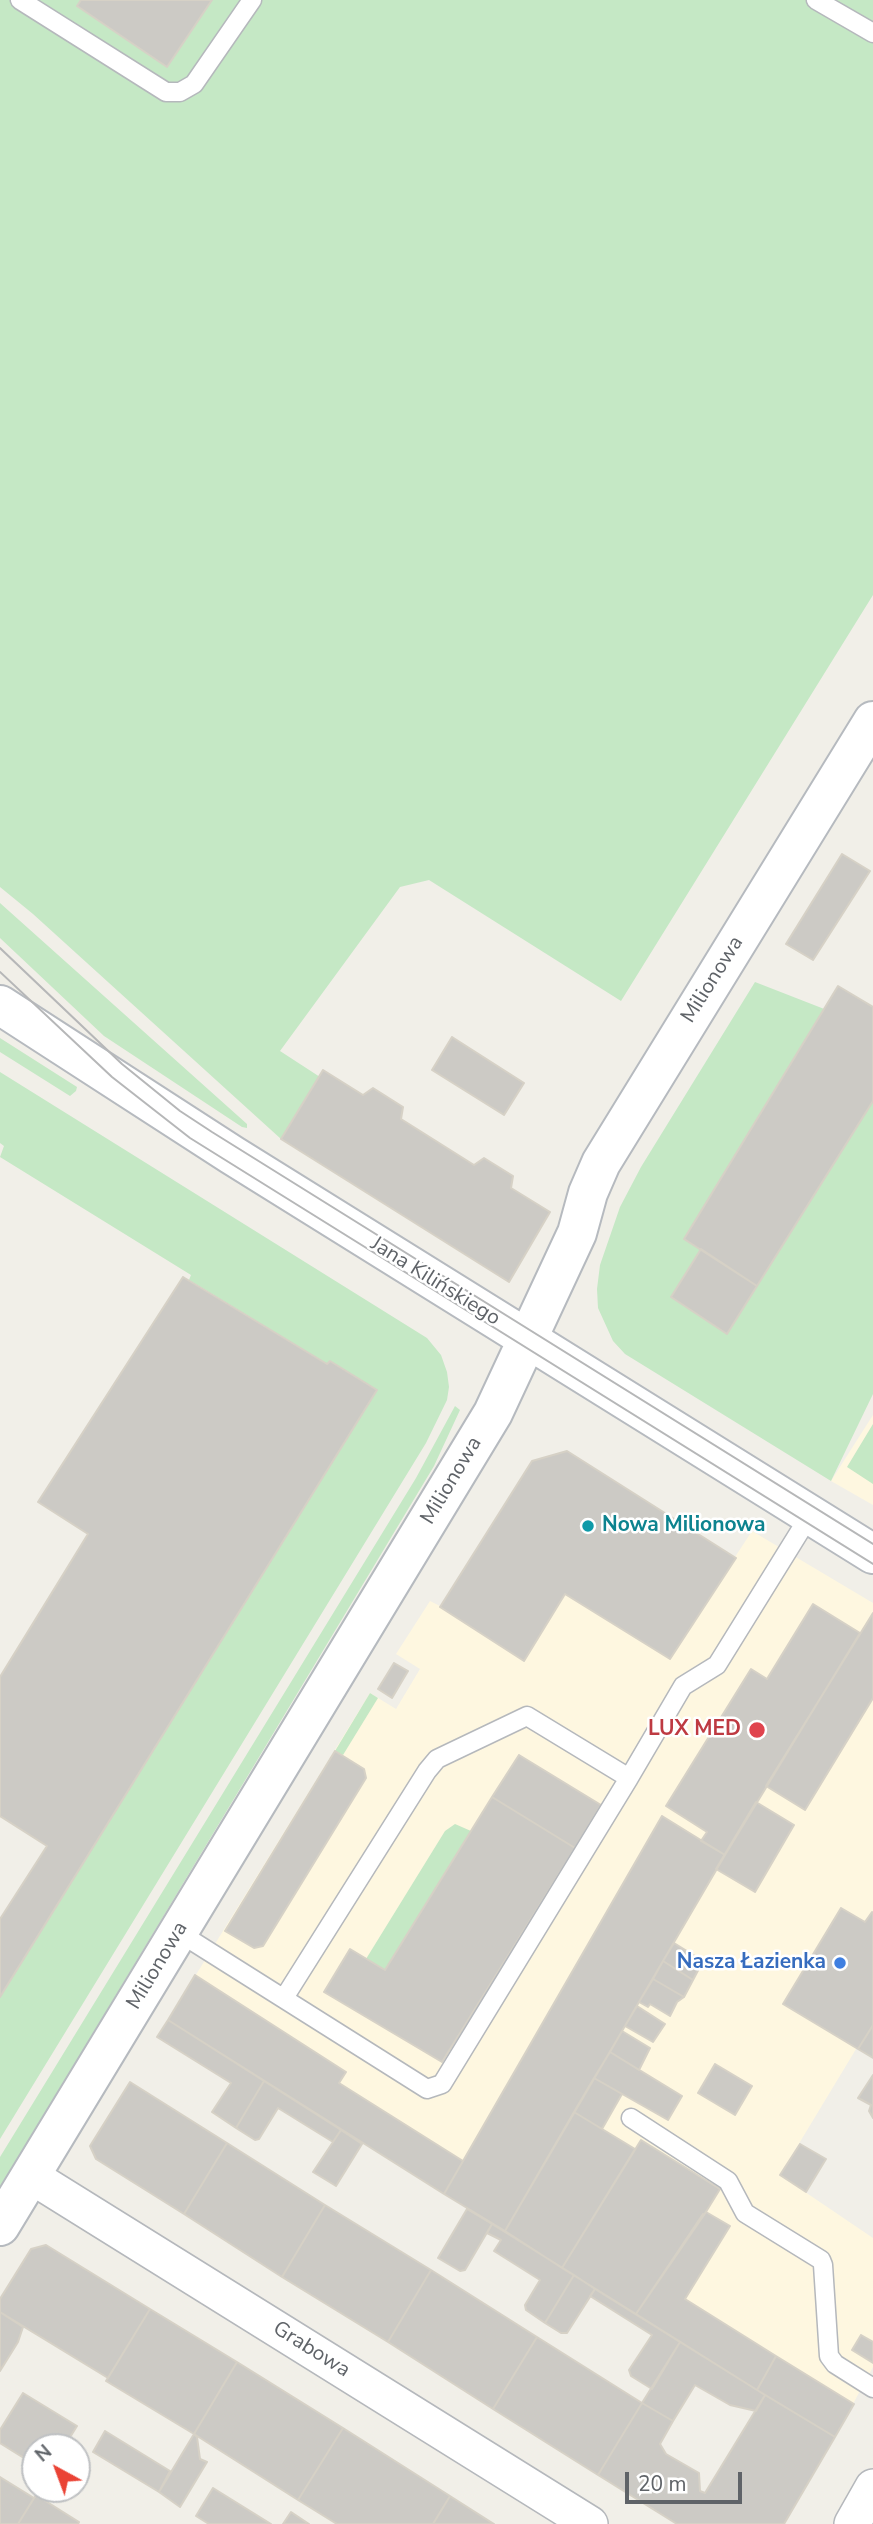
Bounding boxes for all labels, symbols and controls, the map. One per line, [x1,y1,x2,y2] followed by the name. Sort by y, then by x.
[676,932,750,1028] street label: Milionowa
[366,1232,504,1332] street label: Jana Kilińskiego
[416,1433,488,1529] street label: Milionowa
[602,1513,766,1539] place label: Nowa Milionowa
[580,1518,596,1534] marker: Nowa Milionowa
[648,1717,741,1743] place label: LUX MED
[747,1720,767,1740] marker: LUX MED
[122,1918,194,2014] street label: Milionowa
[677,1950,826,1976] place label: Nasza Łazienka
[832,1955,848,1971] marker: Nasza Łazienka
[268,2316,354,2384] street label: Grabowa
[21,2433,91,2503] north arrow
[30,2439,57,2468] text: N
[628,2458,745,2502] scale bar
[638,2470,687,2498] text: 20 m

